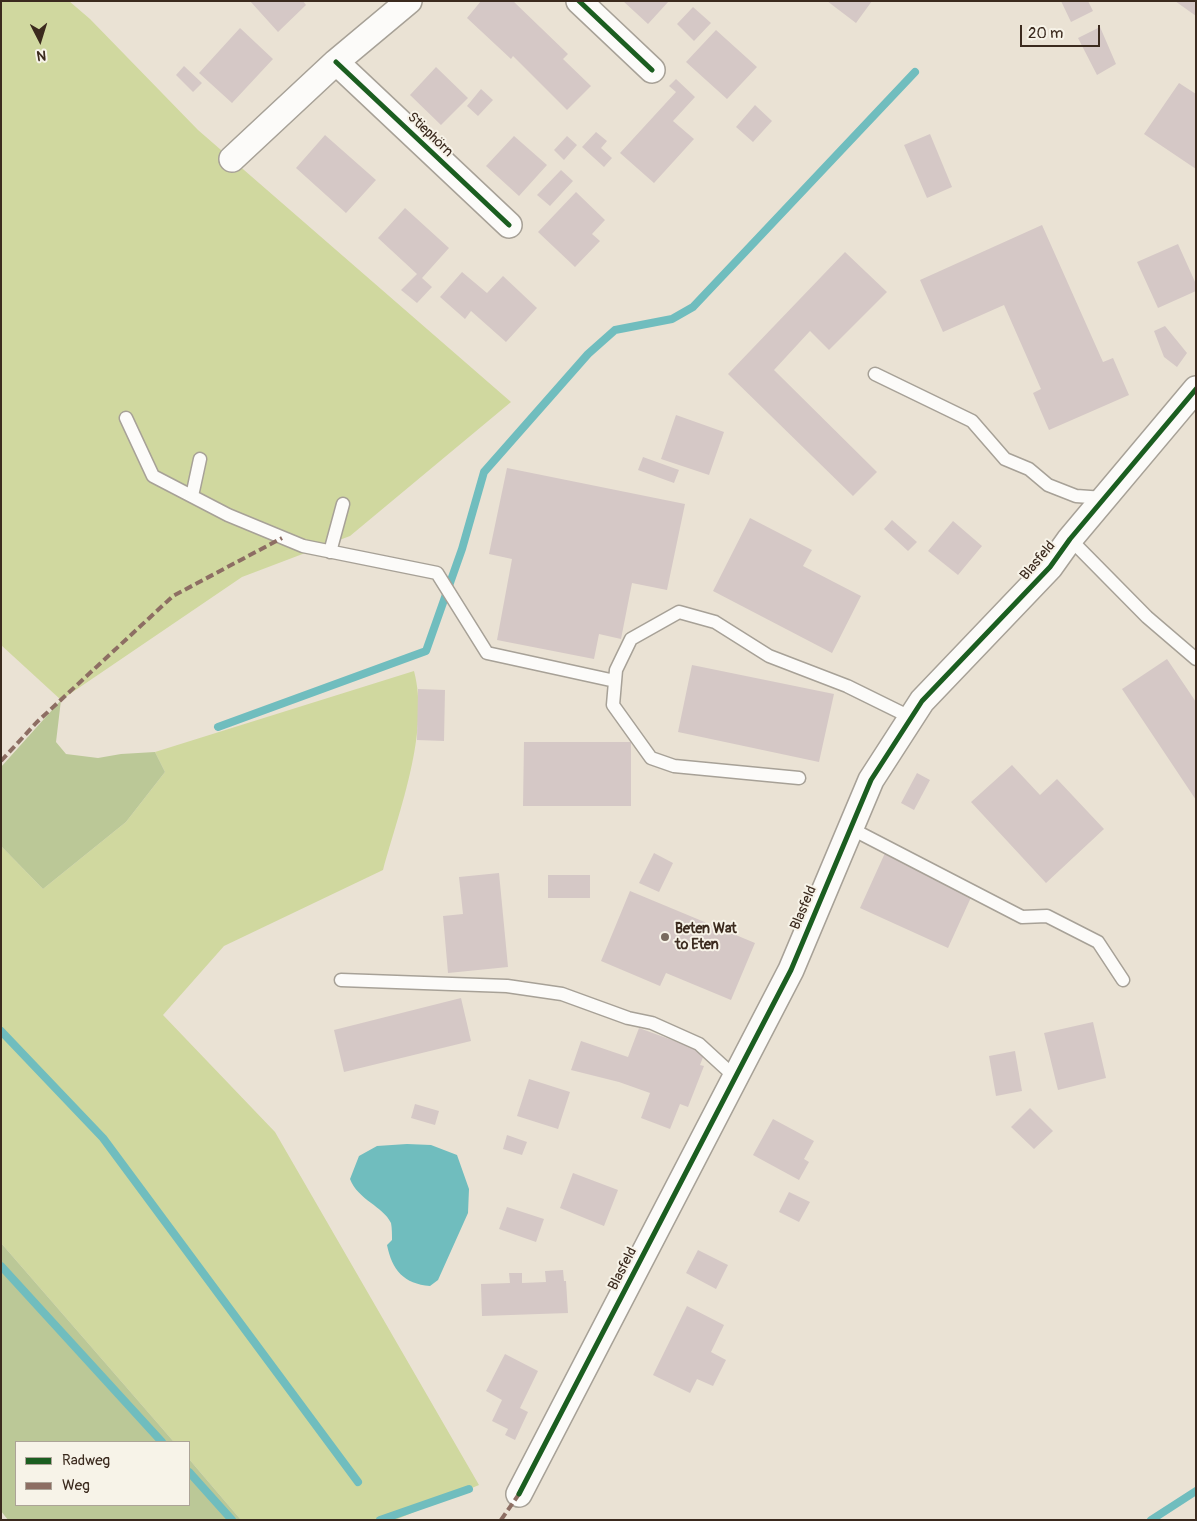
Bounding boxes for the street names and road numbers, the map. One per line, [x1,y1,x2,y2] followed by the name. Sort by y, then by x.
[404,109,456,161] street label: Stiephörn
[1017,538,1059,584] street label: Blasfeld
[787,884,821,932] street label: Blasfeld
[605,1245,641,1293] street label: Blasfeld

